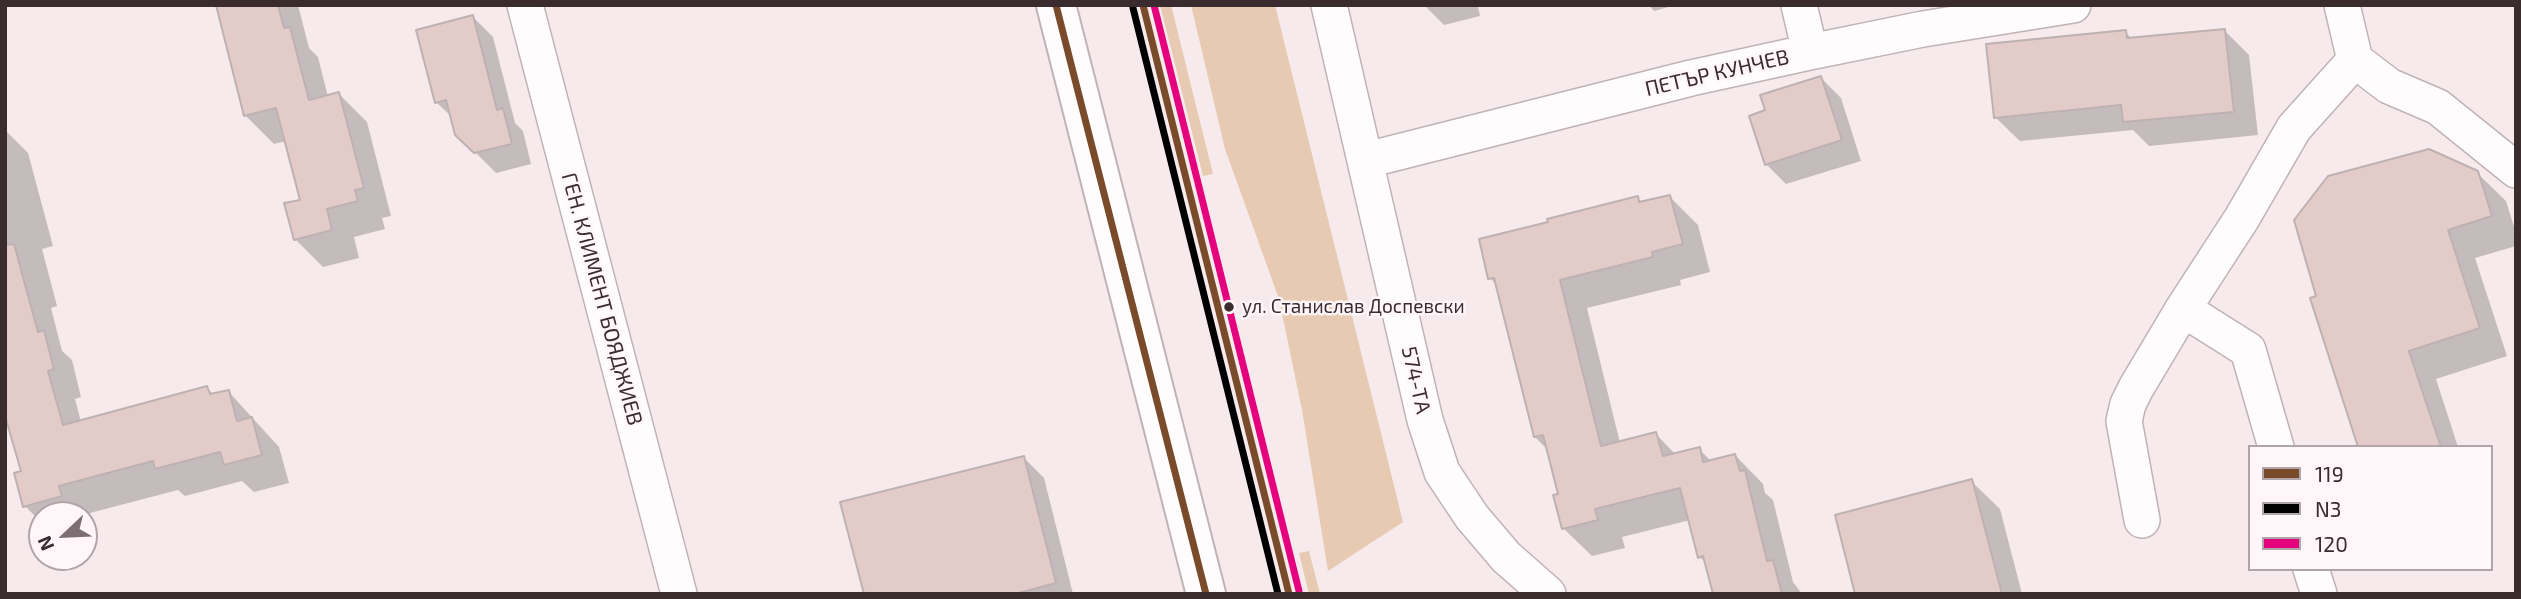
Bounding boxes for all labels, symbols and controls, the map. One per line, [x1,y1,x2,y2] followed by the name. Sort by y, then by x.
[1642,44,1792,102] street label: ПЕТЪР КУНЧЕВ
[556,170,648,428] street label: ГЕН. КЛИМЕНТ БОЯДЖИЕВ
[1242,296,1465,318] place label: ул. Станислав Доспевски
[1222,300,1236,314] marker: ул. Станислав Доспевски
[1396,344,1436,416] street label: 574-ТА
[2248,445,2493,571] legend
[2315,461,2344,486] text: 119
[2315,496,2341,521] text: N3
[28,501,98,571] north arrow
[2315,531,2348,556] text: 120
[32,533,58,554] text: N

